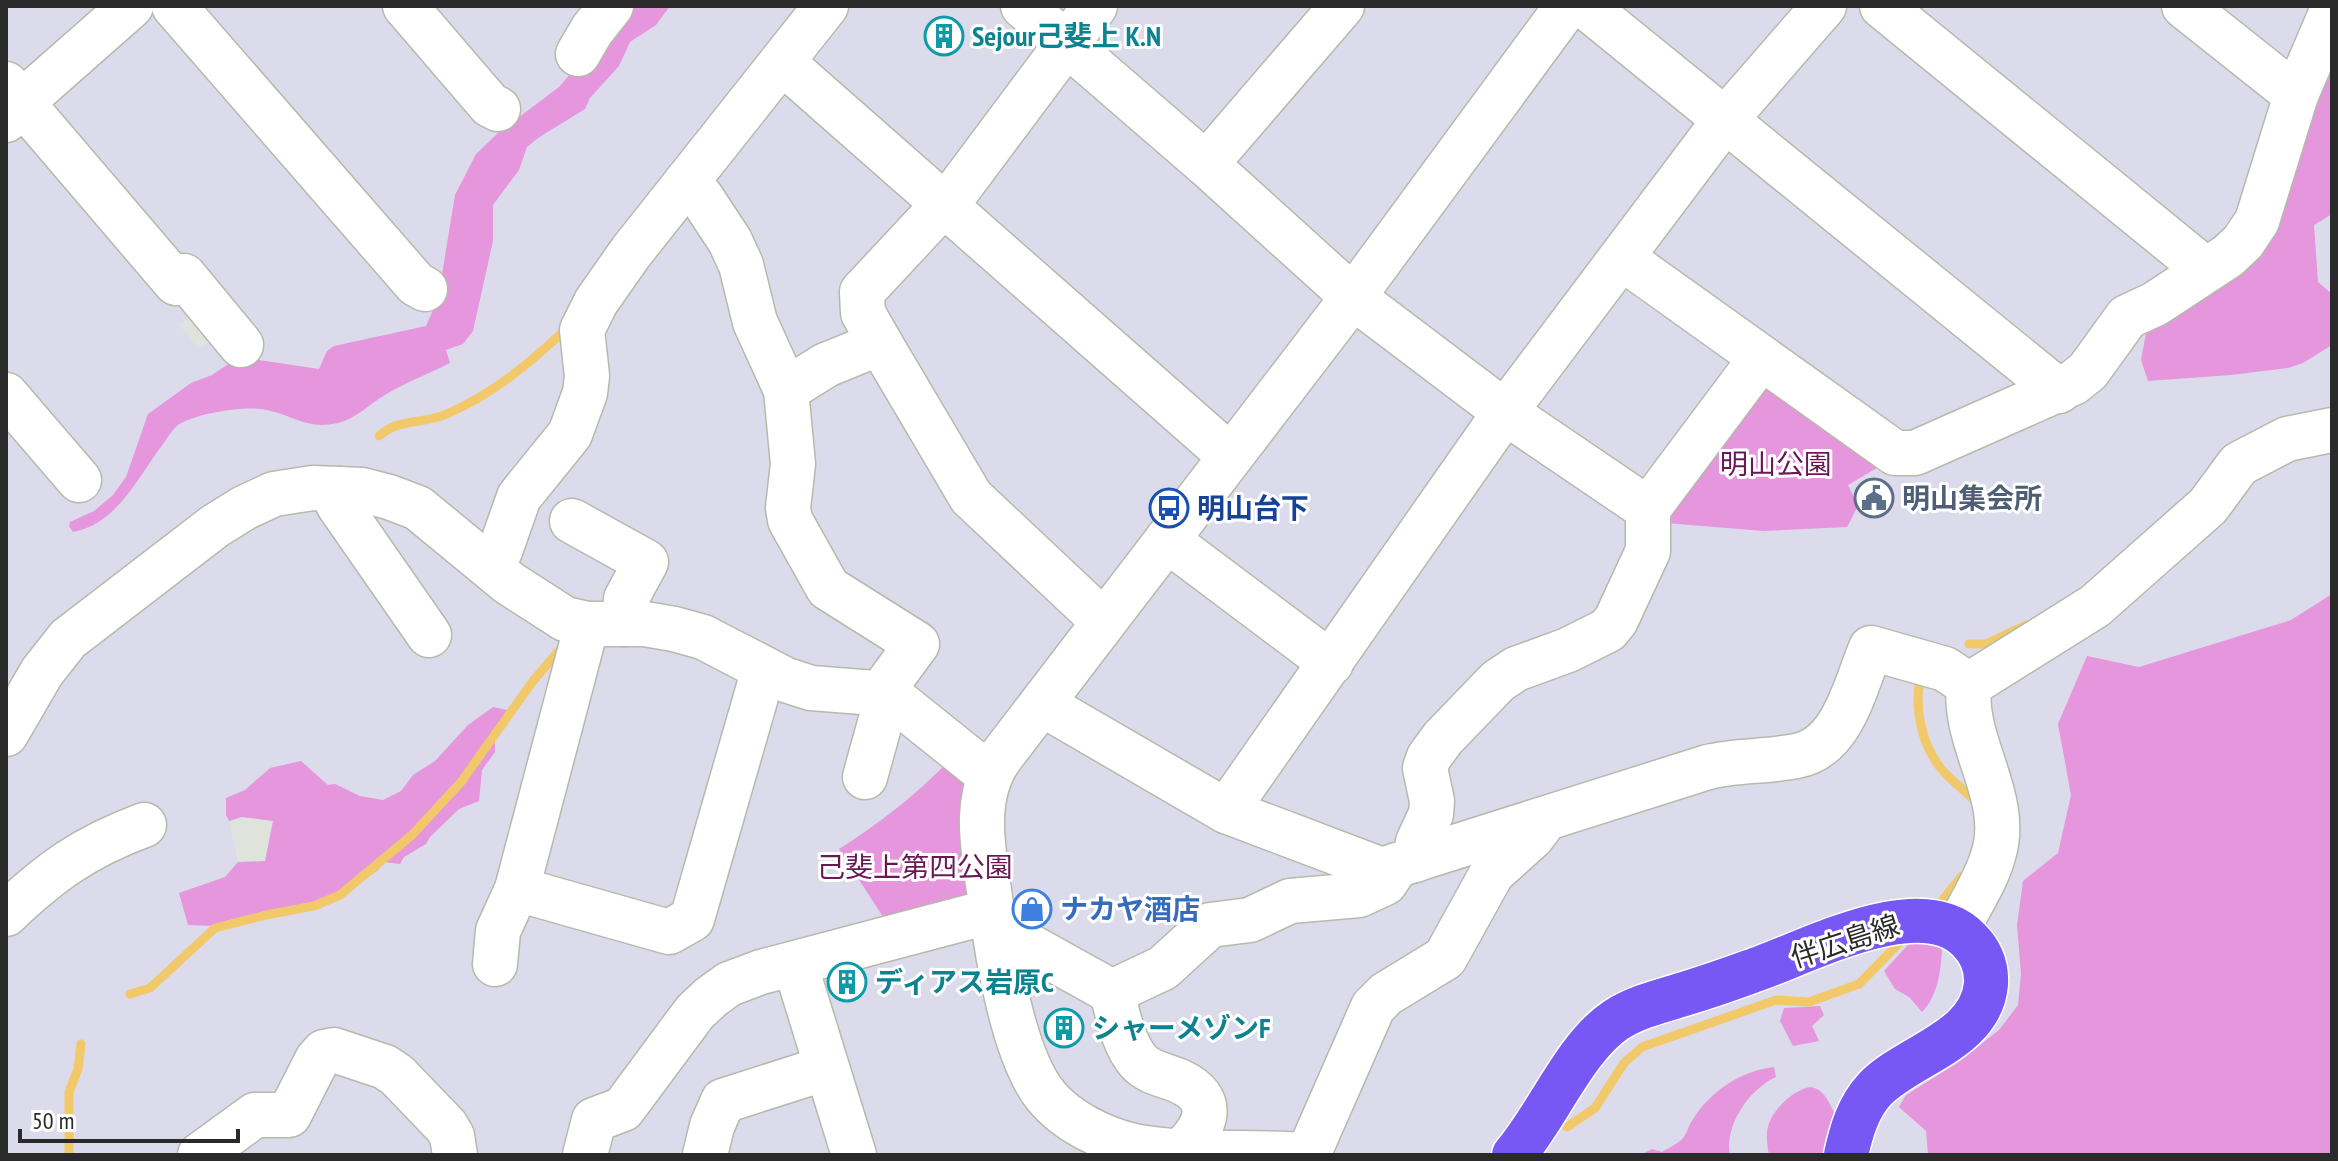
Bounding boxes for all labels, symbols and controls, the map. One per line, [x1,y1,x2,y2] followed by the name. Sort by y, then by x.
[923,15,965,57] building icon: Sejour己斐上 K.N
[972,17,1161,54] place label: Sejour己斐上 K.N
[1720,445,1832,482] park label: 明山公園
[1853,477,1895,519] public building icon: 明山集会所
[1902,479,2042,516] place label: 明山集会所
[1148,487,1190,529] bus stop icon: 明山台下
[1197,489,1309,526] place label: 明山台下
[817,848,1013,885] park label: 己斐上第四公園
[1011,888,1053,930] shop icon: ナカヤ酒店
[1060,890,1200,927] place label: ナカヤ酒店
[1786,906,1904,975] street label: 伴広島線
[826,961,868,1003] building icon: ディアス岩原C
[875,963,1054,1000] place label: ディアス岩原C
[1043,1007,1085,1049] building icon: シャーメゾンF
[1092,1009,1271,1046] place label: シャーメゾンF
[20,1093,238,1143] scale bar
[32,1105,74,1136] text: 50 m

